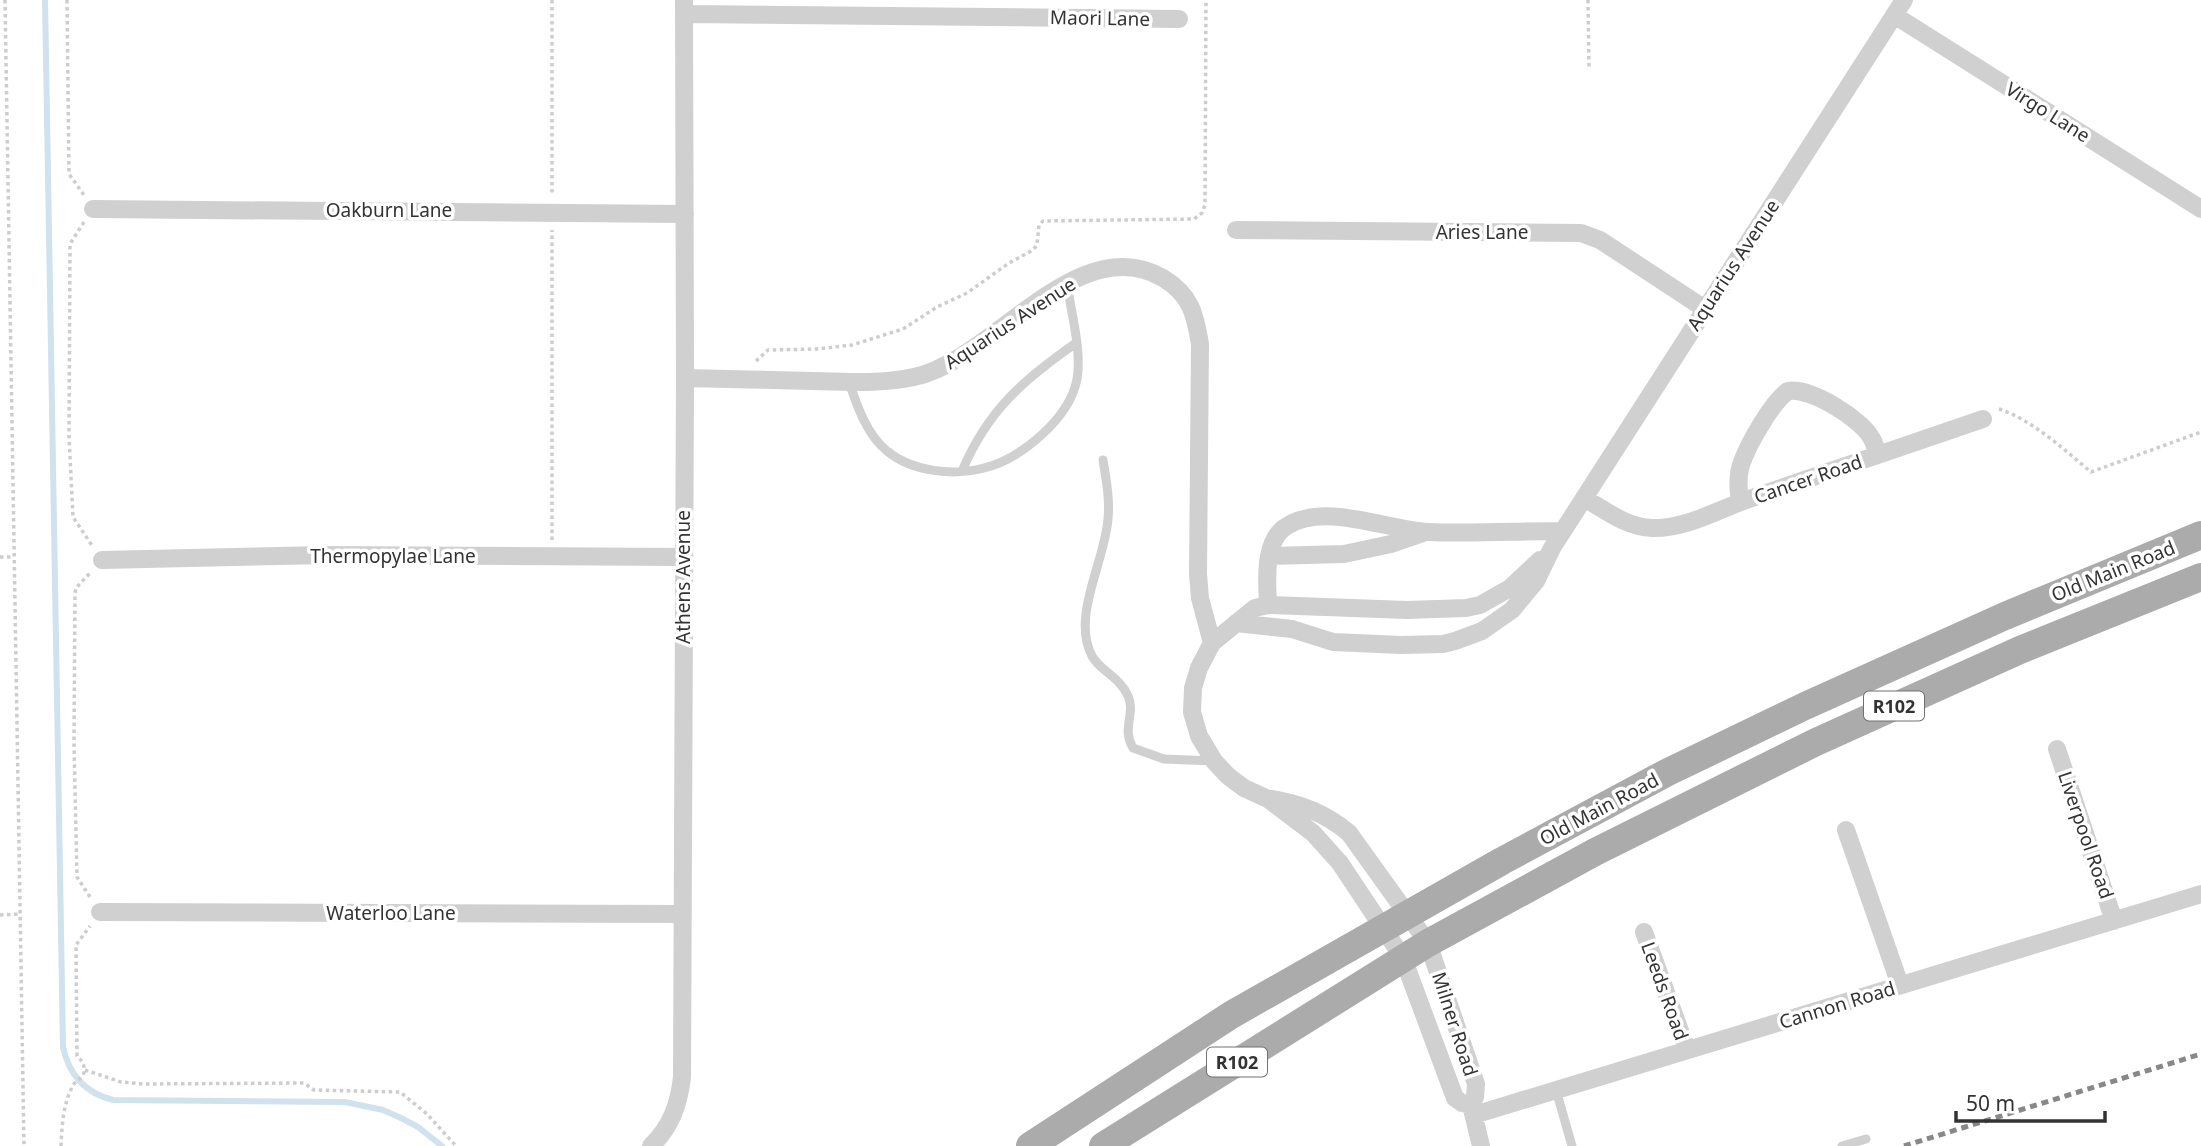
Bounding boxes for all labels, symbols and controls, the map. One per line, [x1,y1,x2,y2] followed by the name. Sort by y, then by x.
[1050,4,1150,32] street label: Maori Lane
[2001,76,2095,148] street label: Virgo Lane
[1681,194,1785,336] street label: Aquarius Avenue
[326,197,452,223] street label: Oakburn Lane
[1436,219,1528,245] street label: Aries Lane
[939,271,1081,375] street label: Aquarius Avenue
[1750,448,1866,510] street label: Cancer Road
[670,510,696,644] street label: Athens Avenue
[2047,534,2179,608] street label: Old Main Road
[310,543,476,569] street label: Thermopylae Lane
[1864,692,1924,720] road number: R102
[1535,767,1663,851] street label: Old Main Road
[2052,768,2120,902] street label: Liverpool Road
[326,900,456,926] street label: Waterloo Lane
[1635,938,1695,1044] street label: Leeds Road
[1426,969,1484,1079] street label: Milner Road
[1776,975,1898,1035] street label: Cannon Road
[1207,1048,1267,1077] road number: R102
[1956,1080,2105,1124] scale bar
[1966,1089,2015,1117] text: 50 m

